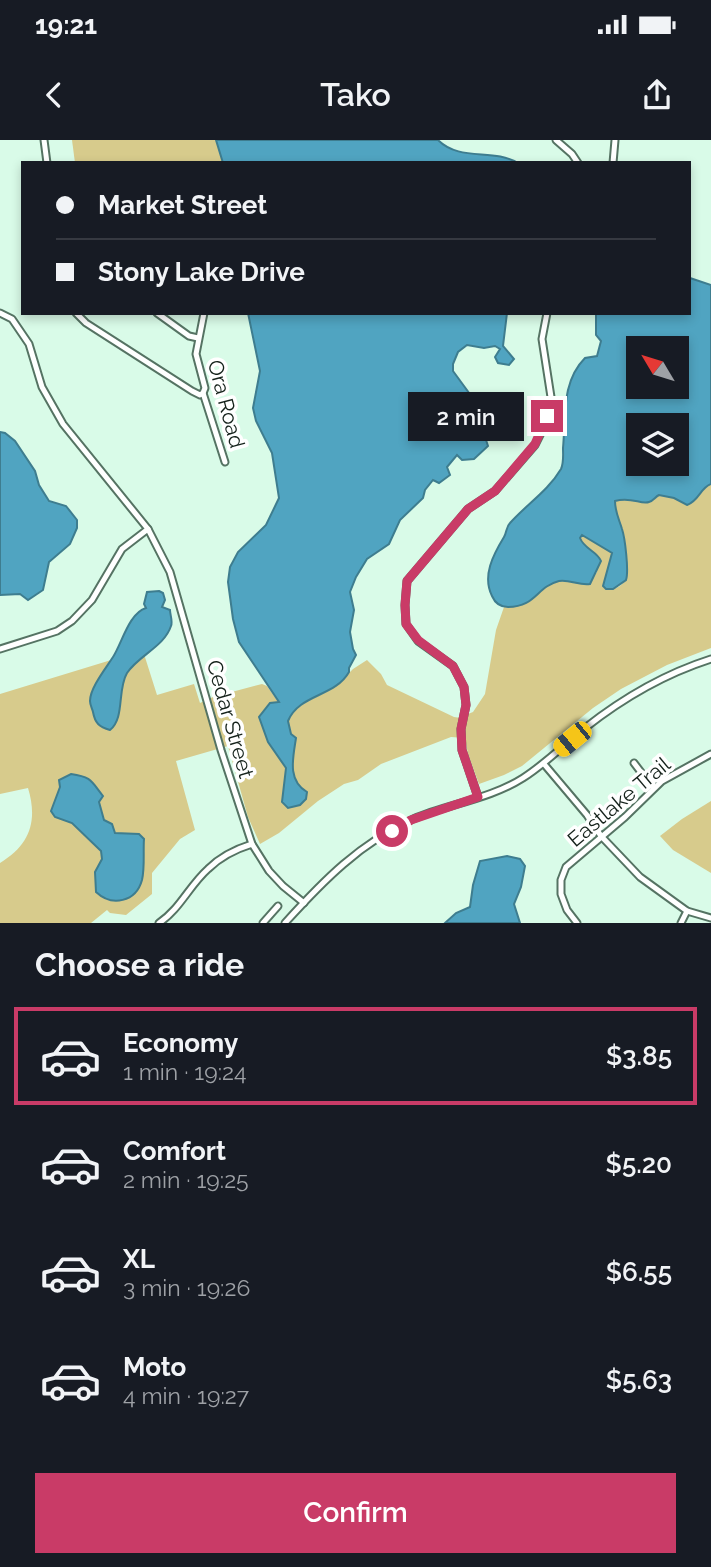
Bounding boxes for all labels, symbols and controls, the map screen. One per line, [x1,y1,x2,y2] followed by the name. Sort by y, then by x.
[35,10,97,40] text: 19:21
[35,76,73,114] icon: back
[320,76,391,113] text: Tako
[638,76,676,114] icon: share
[98,190,267,220] text: Market Street
[98,257,305,287] text: Stony Lake Drive
[626,336,690,399] north arrow
[626,336,689,476] map controls
[203,357,250,451] street label: Ora Road
[407,392,522,440] callout: 2 min
[531,400,563,432] route end
[437,403,495,430] text: 2 min
[626,413,689,476] button: layers
[202,657,259,781] street label: Cedar Street
[550,718,595,760] car
[562,751,675,852] street label: Eastlake Trail
[376,815,408,847] route start
[35,946,244,983] text: Choose a ride
[39,1025,102,1088] icon: car
[123,1028,238,1058] text: Economy
[606,1041,672,1071] text: $3.85
[123,1058,247,1085] text: 1 min · 19:24
[39,1133,102,1196] icon: car
[123,1136,226,1166] text: Comfort
[606,1149,672,1179] text: $5.20
[123,1166,249,1193] text: 2 min · 19:25
[39,1241,102,1304] icon: car
[123,1244,155,1274] text: XL
[606,1257,672,1287] text: $6.55
[123,1274,250,1301] text: 3 min · 19:26
[39,1349,102,1412] icon: car
[123,1352,186,1382] text: Moto
[606,1365,672,1395] text: $5.63
[123,1382,249,1409] text: 4 min · 19:27
[35,1473,676,1553] button: Confirm

